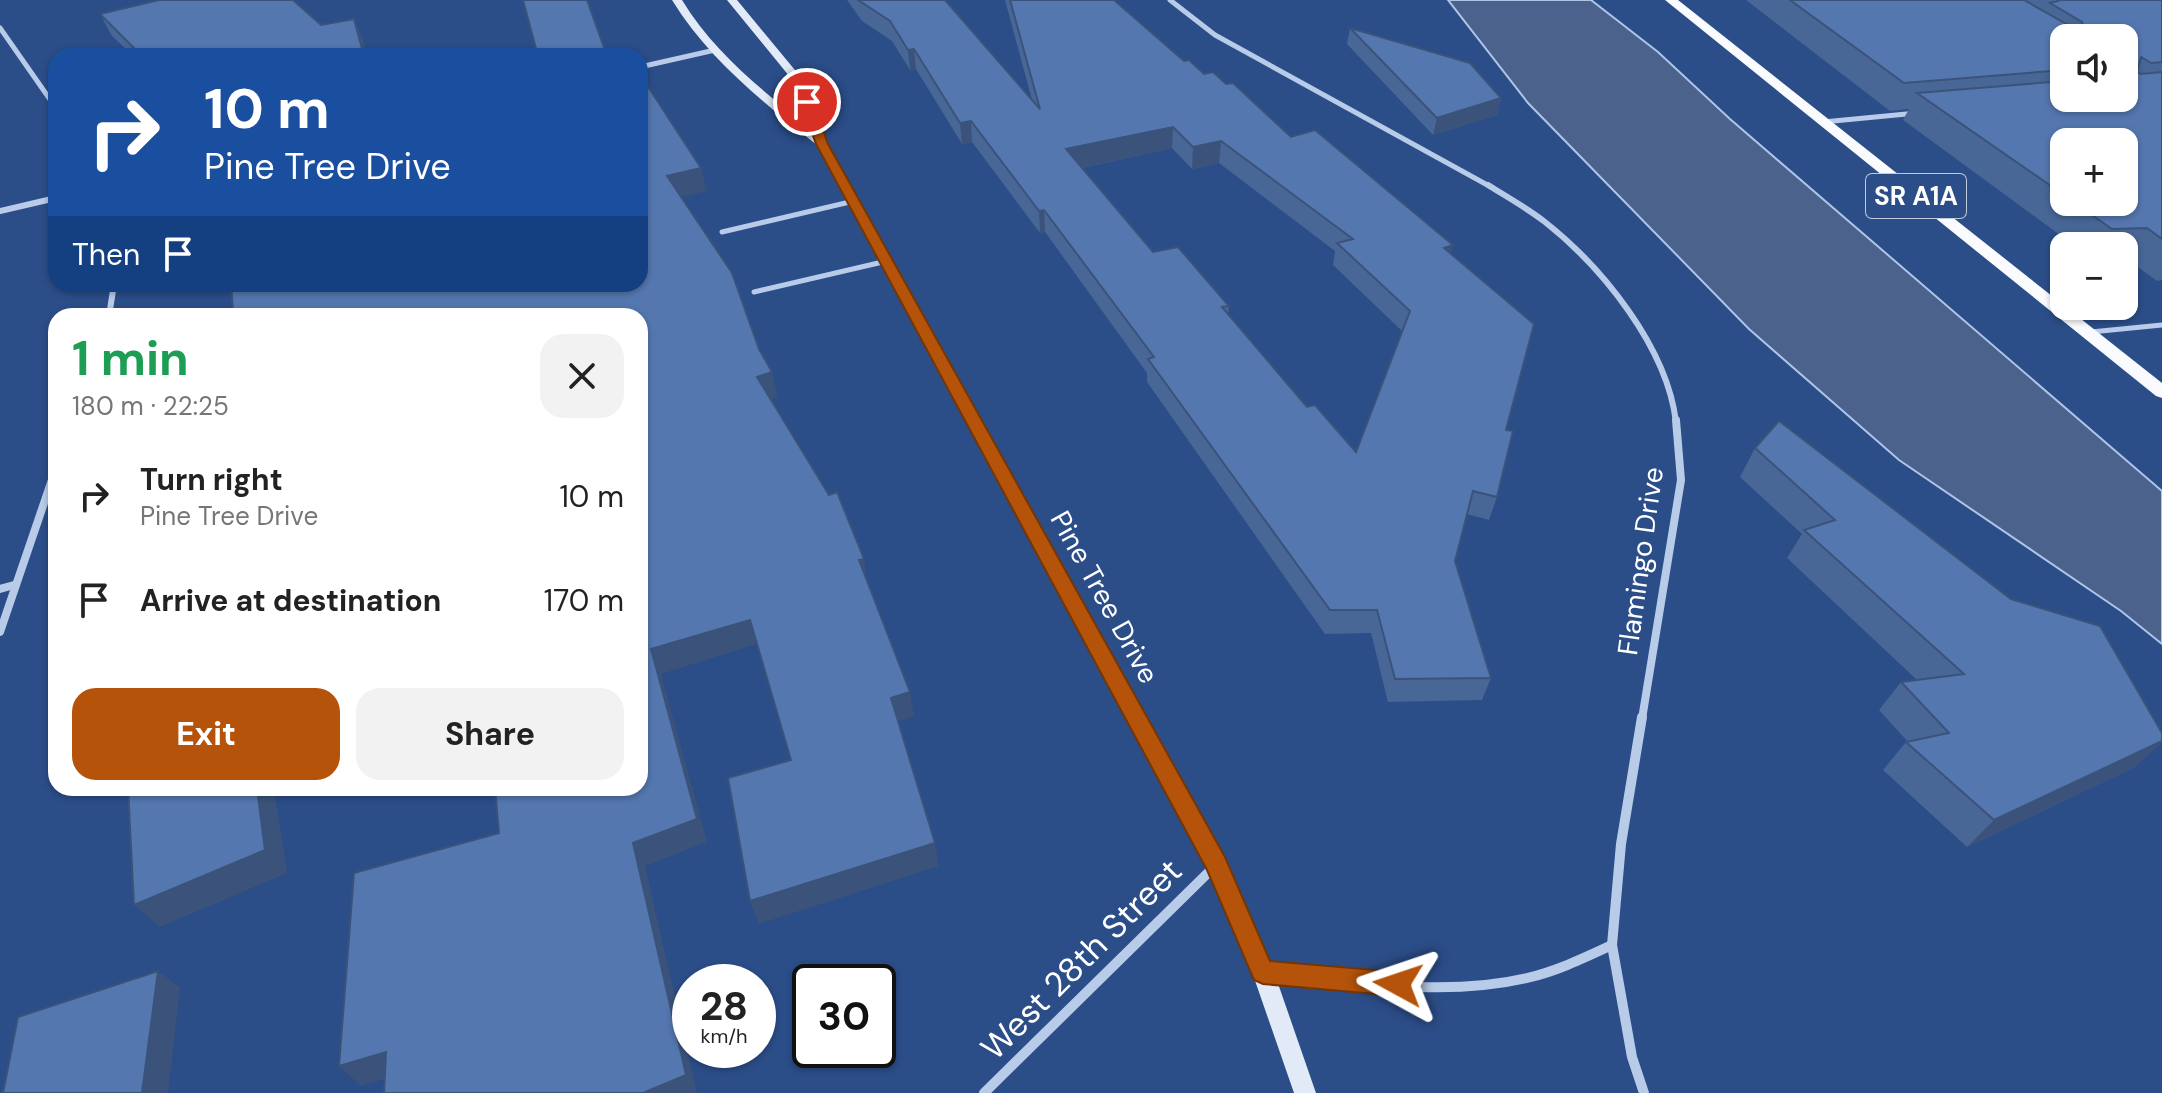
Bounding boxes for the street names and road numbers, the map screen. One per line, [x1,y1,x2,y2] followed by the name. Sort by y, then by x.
[1866,174,1966,218] road number: SR A1A
[1609,465,1672,658] street label: Flamingo Drive
[1042,504,1167,690] street label: Pine Tree Drive
[971,849,1192,1070] street label: West 28th Street

